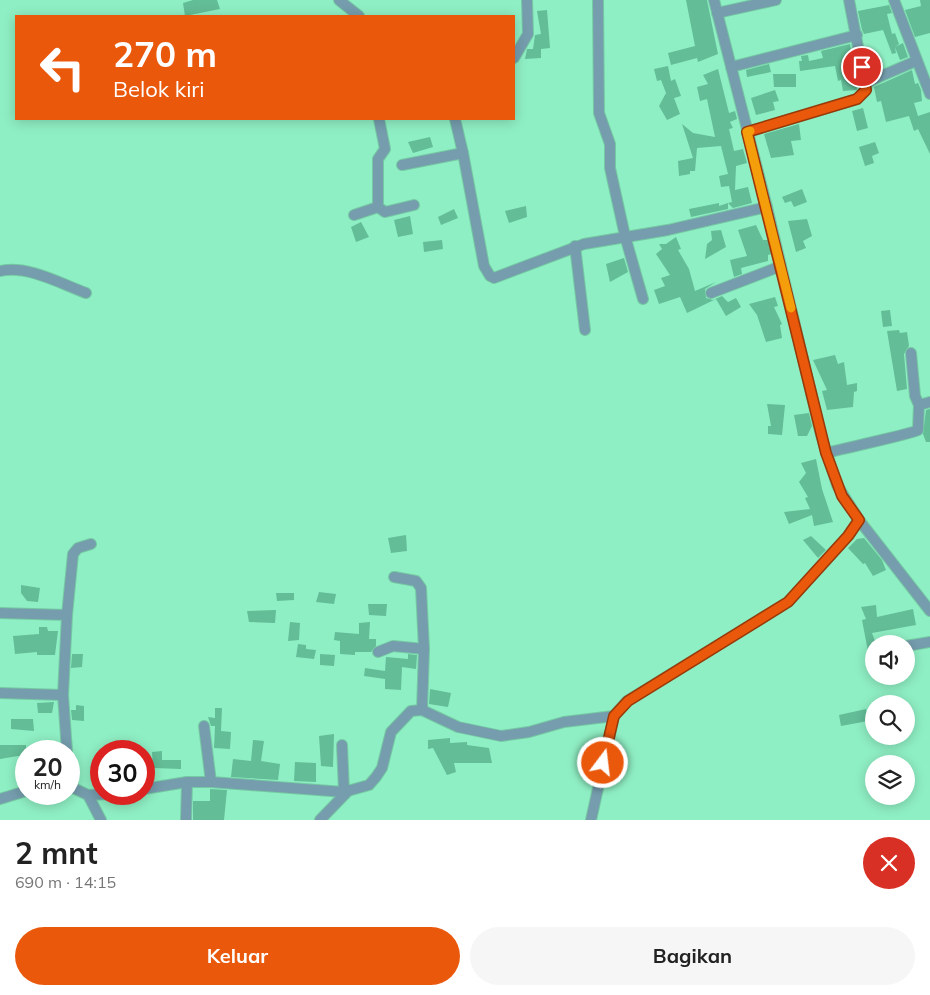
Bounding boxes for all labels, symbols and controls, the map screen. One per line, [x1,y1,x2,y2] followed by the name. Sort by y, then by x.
[113,32,217,76] text: 270 m
[30,35,95,100] icon: left
[841,46,883,88] pin
[848,53,876,81] icon: arrive
[113,75,205,103] text: Belok kiri
[865,635,915,805] map controls
[865,635,915,685] button: sound
[865,695,915,745] button: search
[576,736,628,788] position arrow
[90,740,155,805] speed limit sign: 30
[32,751,63,782] text: 20
[865,755,915,805] button: layers
[34,777,61,792] text: km/h
[15,834,98,872] text: 2 mnt
[863,837,915,889] button: close
[15,872,116,892] text: 690 m · 14:15
[15,927,460,985] button: Keluar
[470,927,915,985] button: Bagikan

